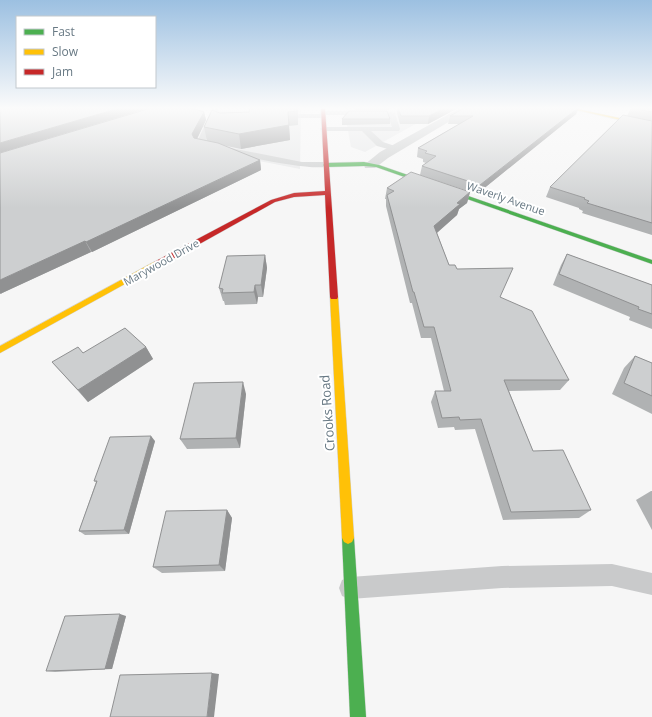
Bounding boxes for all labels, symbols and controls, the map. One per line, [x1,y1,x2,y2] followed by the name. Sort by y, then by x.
[16,16,156,88] legend
[52,23,75,40] text: Fast
[52,43,79,60] text: Slow
[51,63,73,80] text: Jam
[465,178,547,218] street label: Waverly Avenue
[121,235,201,289] street label: Marywood Drive
[315,374,339,452] street label: Crooks Road

